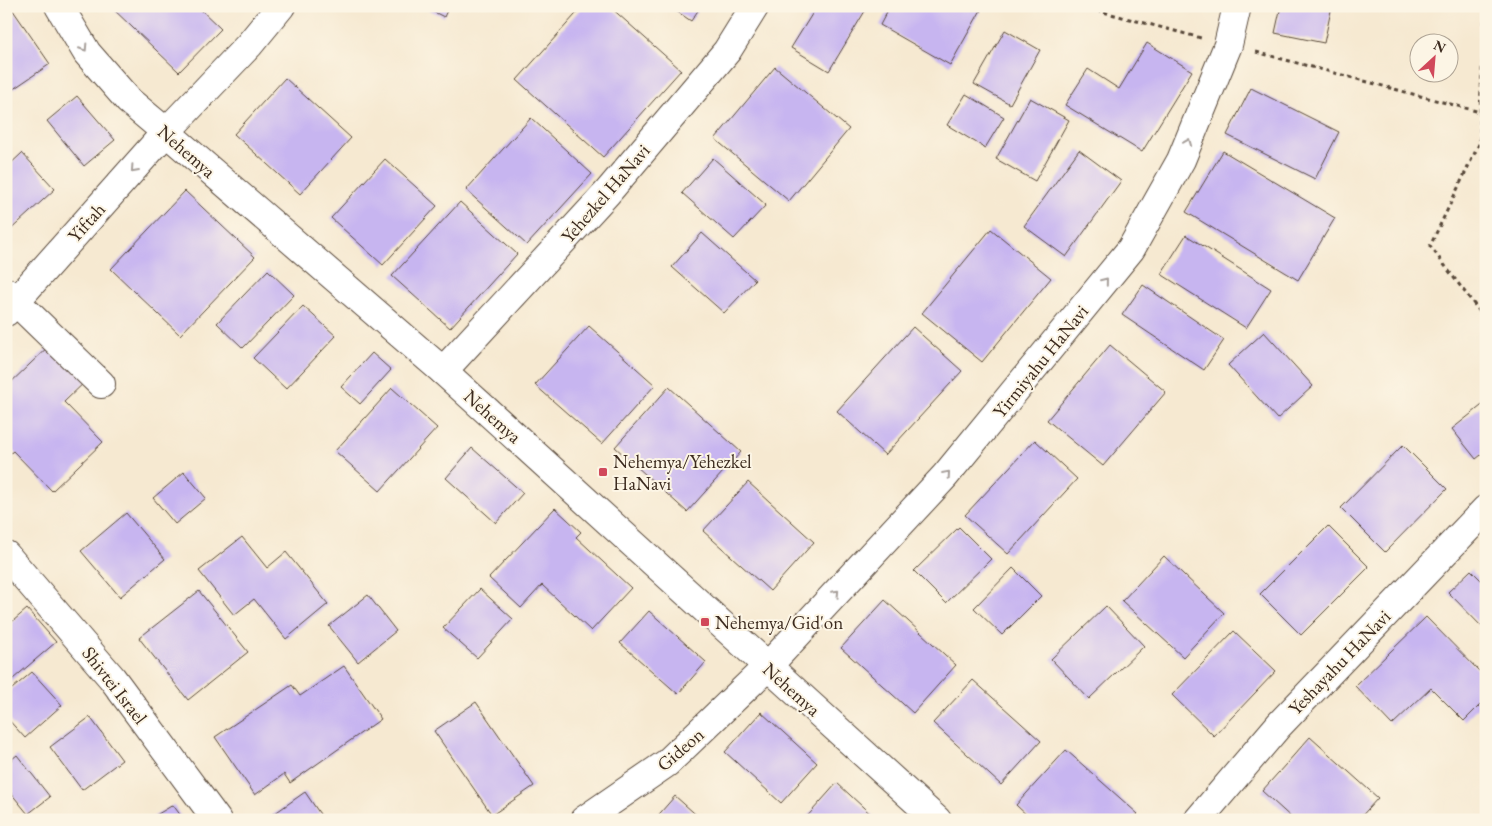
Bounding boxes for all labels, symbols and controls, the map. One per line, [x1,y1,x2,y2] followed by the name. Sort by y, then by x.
[1410,32,1460,82] north arrow
[1431,36,1449,57] text: N
[78,42,87,52] one-way arrow
[152,119,221,184] street label: Nehemya
[555,138,656,248] street label: Yehezkel HaNavi
[1182,138,1193,147] one-way arrow
[131,163,140,172] one-way arrow
[62,197,111,247] street label: Yiftah
[1100,277,1109,286] one-way arrow
[987,299,1094,423] street label: Yirmiyahu HaNavi
[459,384,527,449] street label: Nehemya
[613,449,752,496] place label: Nehemya/Yehezkel HaNavi
[597,466,609,478] marker: Nehemya/Yehezkel HaNavi
[941,471,949,480] one-way arrow
[830,590,839,599] one-way arrow
[1283,604,1396,720] street label: Yeshayahu HaNavi
[715,610,843,635] place label: Nehemya/Gid'on
[699,616,711,628] marker: Nehemya/Gid'on
[76,641,153,730] street label: Shivtei Israel
[758,657,826,722] street label: Nehemya
[651,722,709,777] street label: Gideon

